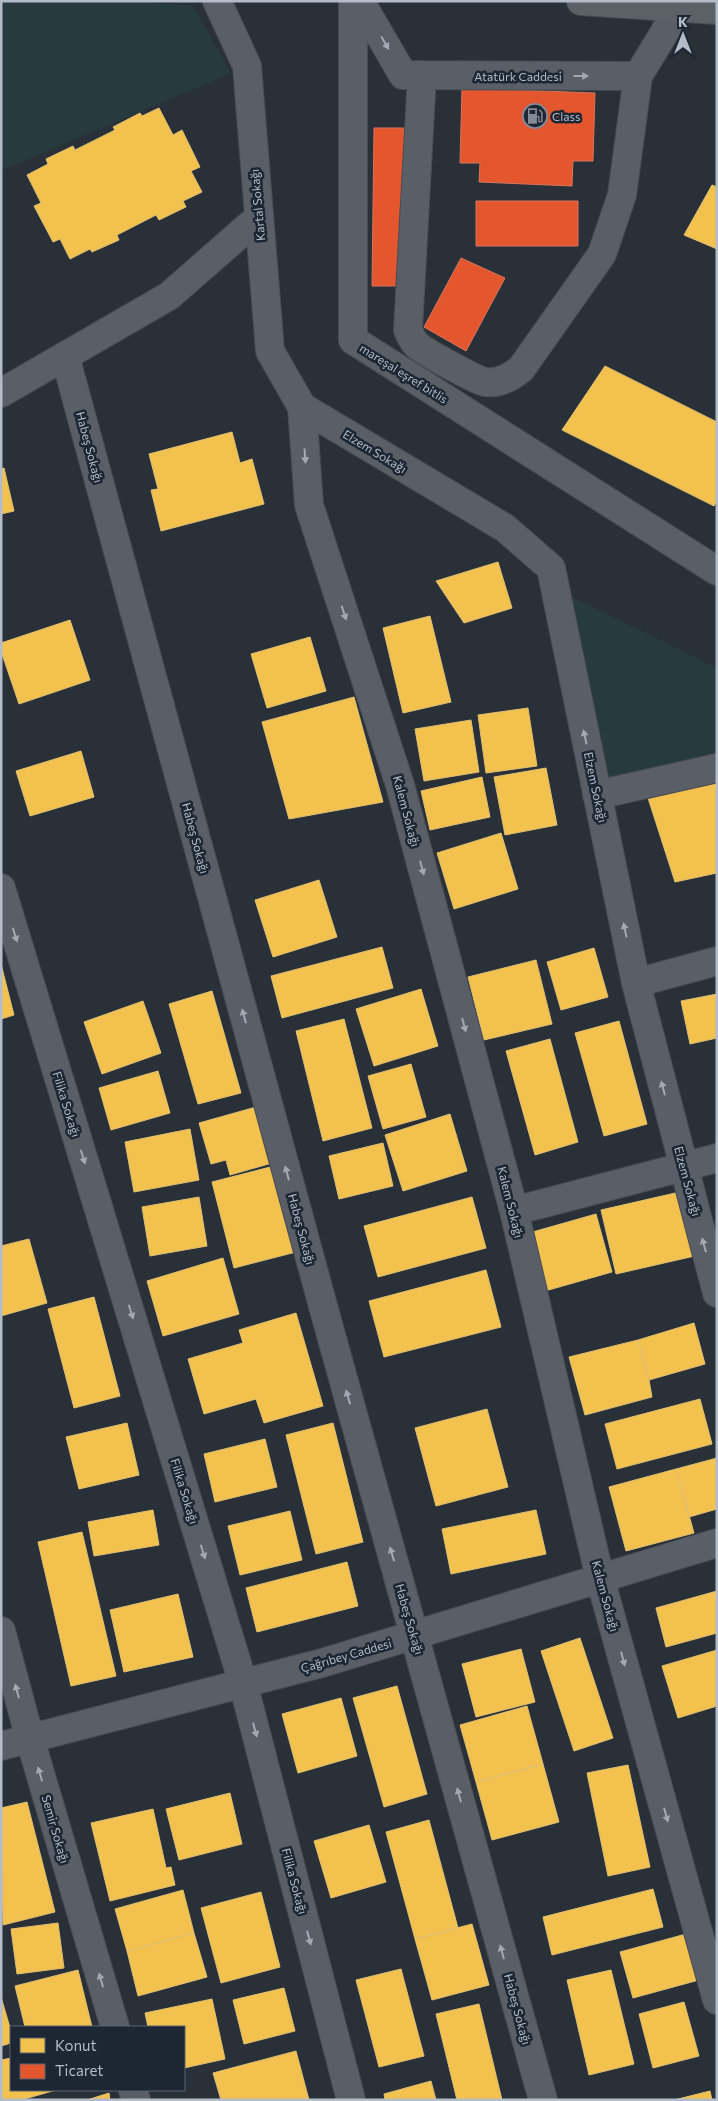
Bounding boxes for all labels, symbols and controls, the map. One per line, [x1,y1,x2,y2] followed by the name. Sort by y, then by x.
[658,10,708,60] north arrow
[678,13,688,30] text: K
[380,37,389,50] one-way arrow
[474,69,562,83] street label: Atatürk Caddesi
[574,72,590,80] one-way arrow
[522,103,548,129] fuel station icon: Class
[552,109,580,123] place label: Class
[247,168,267,242] street label: Kartal Sokağı
[357,340,451,406] street label: mareşal eşref bitlis
[74,410,106,484] street label: Habeş Sokağı
[341,427,409,475] street label: Elzem Sokağı
[302,448,310,464] one-way arrow
[341,605,348,620] one-way arrow
[581,728,589,744] one-way arrow
[582,750,610,824] street label: Elzem Sokağı
[391,774,423,848] street label: Kalem Sokağı
[180,801,212,875] street label: Habeş Sokağı
[419,861,427,876] one-way arrow
[621,923,629,938] one-way arrow
[12,927,20,942] one-way arrow
[240,1009,248,1024] one-way arrow
[460,1018,468,1033] one-way arrow
[50,1070,84,1138] street label: Filika Sokağı
[659,1081,667,1096] one-way arrow
[672,1145,704,1217] street label: Elzem Sokağı
[80,1150,88,1165] one-way arrow
[282,1165,290,1180] one-way arrow
[495,1165,527,1239] street label: Kalem Sokağı
[286,1192,318,1266] street label: Habeş Sokağı
[700,1238,708,1253] one-way arrow
[127,1305,135,1320] one-way arrow
[344,1390,352,1405] one-way arrow
[168,1457,202,1525] street label: Filika Sokağı
[200,1544,208,1559] one-way arrow
[388,1546,396,1561] one-way arrow
[590,1559,622,1633] street label: Kalem Sokağı
[393,1582,427,1656] street label: Habeş Sokağı
[299,1635,393,1675] street label: Çağrıbey Caddesi
[619,1651,627,1666] one-way arrow
[13,1684,21,1699] one-way arrow
[252,1723,260,1738] one-way arrow
[36,1767,44,1782] one-way arrow
[455,1787,463,1802] one-way arrow
[40,1793,72,1865] street label: Semir Sokağı
[662,1808,670,1823] one-way arrow
[279,1846,311,1916] street label: Filika Sokağı
[306,1931,314,1946] one-way arrow
[498,1944,506,1959] one-way arrow
[502,1972,534,2046] street label: Habeş Sokağı
[97,1973,105,1988] one-way arrow
[10,2026,185,2091] legend
[55,2036,97,2054] text: Konut
[55,2061,103,2079] text: Ticaret

